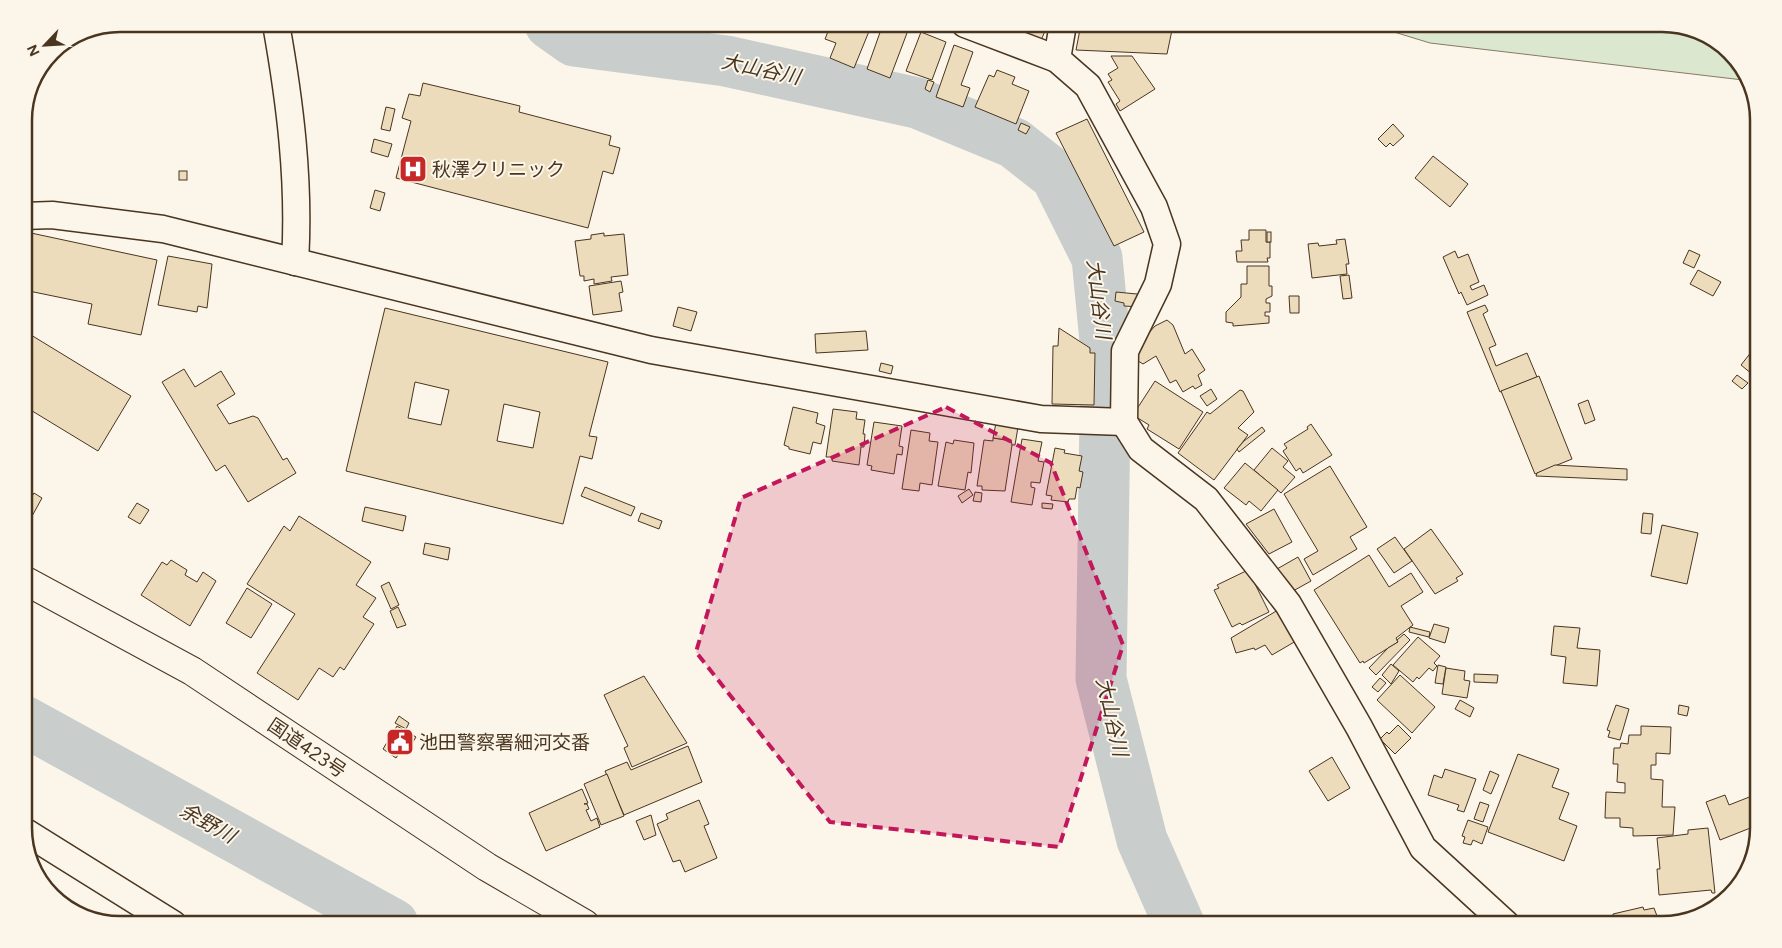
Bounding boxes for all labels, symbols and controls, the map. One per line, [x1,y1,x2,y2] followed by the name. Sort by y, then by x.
[20,20,70,70] north arrow
[24,42,44,59] text: N
[719,49,805,89] water label: 大山谷川
[398,154,428,184] hospital icon: 秋澤クリニック
[432,158,565,181] place label: 秋澤クリニック
[1082,258,1116,342] water label: 大山谷川
[1091,675,1133,761] water label: 大山谷川
[263,713,351,783] street label: 国道423号
[385,727,415,757] public building icon: 池田警察署細河交番
[419,731,590,754] place label: 池田警察署細河交番
[176,798,242,849] water label: 余野川

